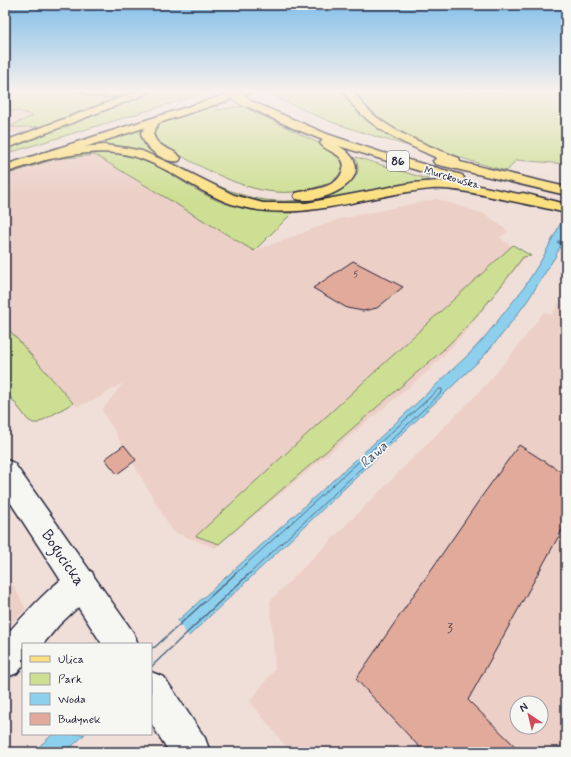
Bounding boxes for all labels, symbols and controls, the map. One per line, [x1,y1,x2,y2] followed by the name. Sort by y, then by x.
[387,151,409,171] road number: 86
[422,163,482,193] street label: Murckowska
[353,269,359,280] house number: 5
[356,437,391,472] water label: Rawa
[35,526,89,591] street label: Bogucicka
[447,620,453,637] house number: 3
[22,643,152,735] legend
[58,652,84,668] text: Ulica
[58,672,82,688] text: Park
[58,692,86,708] text: Woda
[509,695,549,735] north arrow
[517,700,531,715] text: N
[58,712,101,728] text: Budynek

